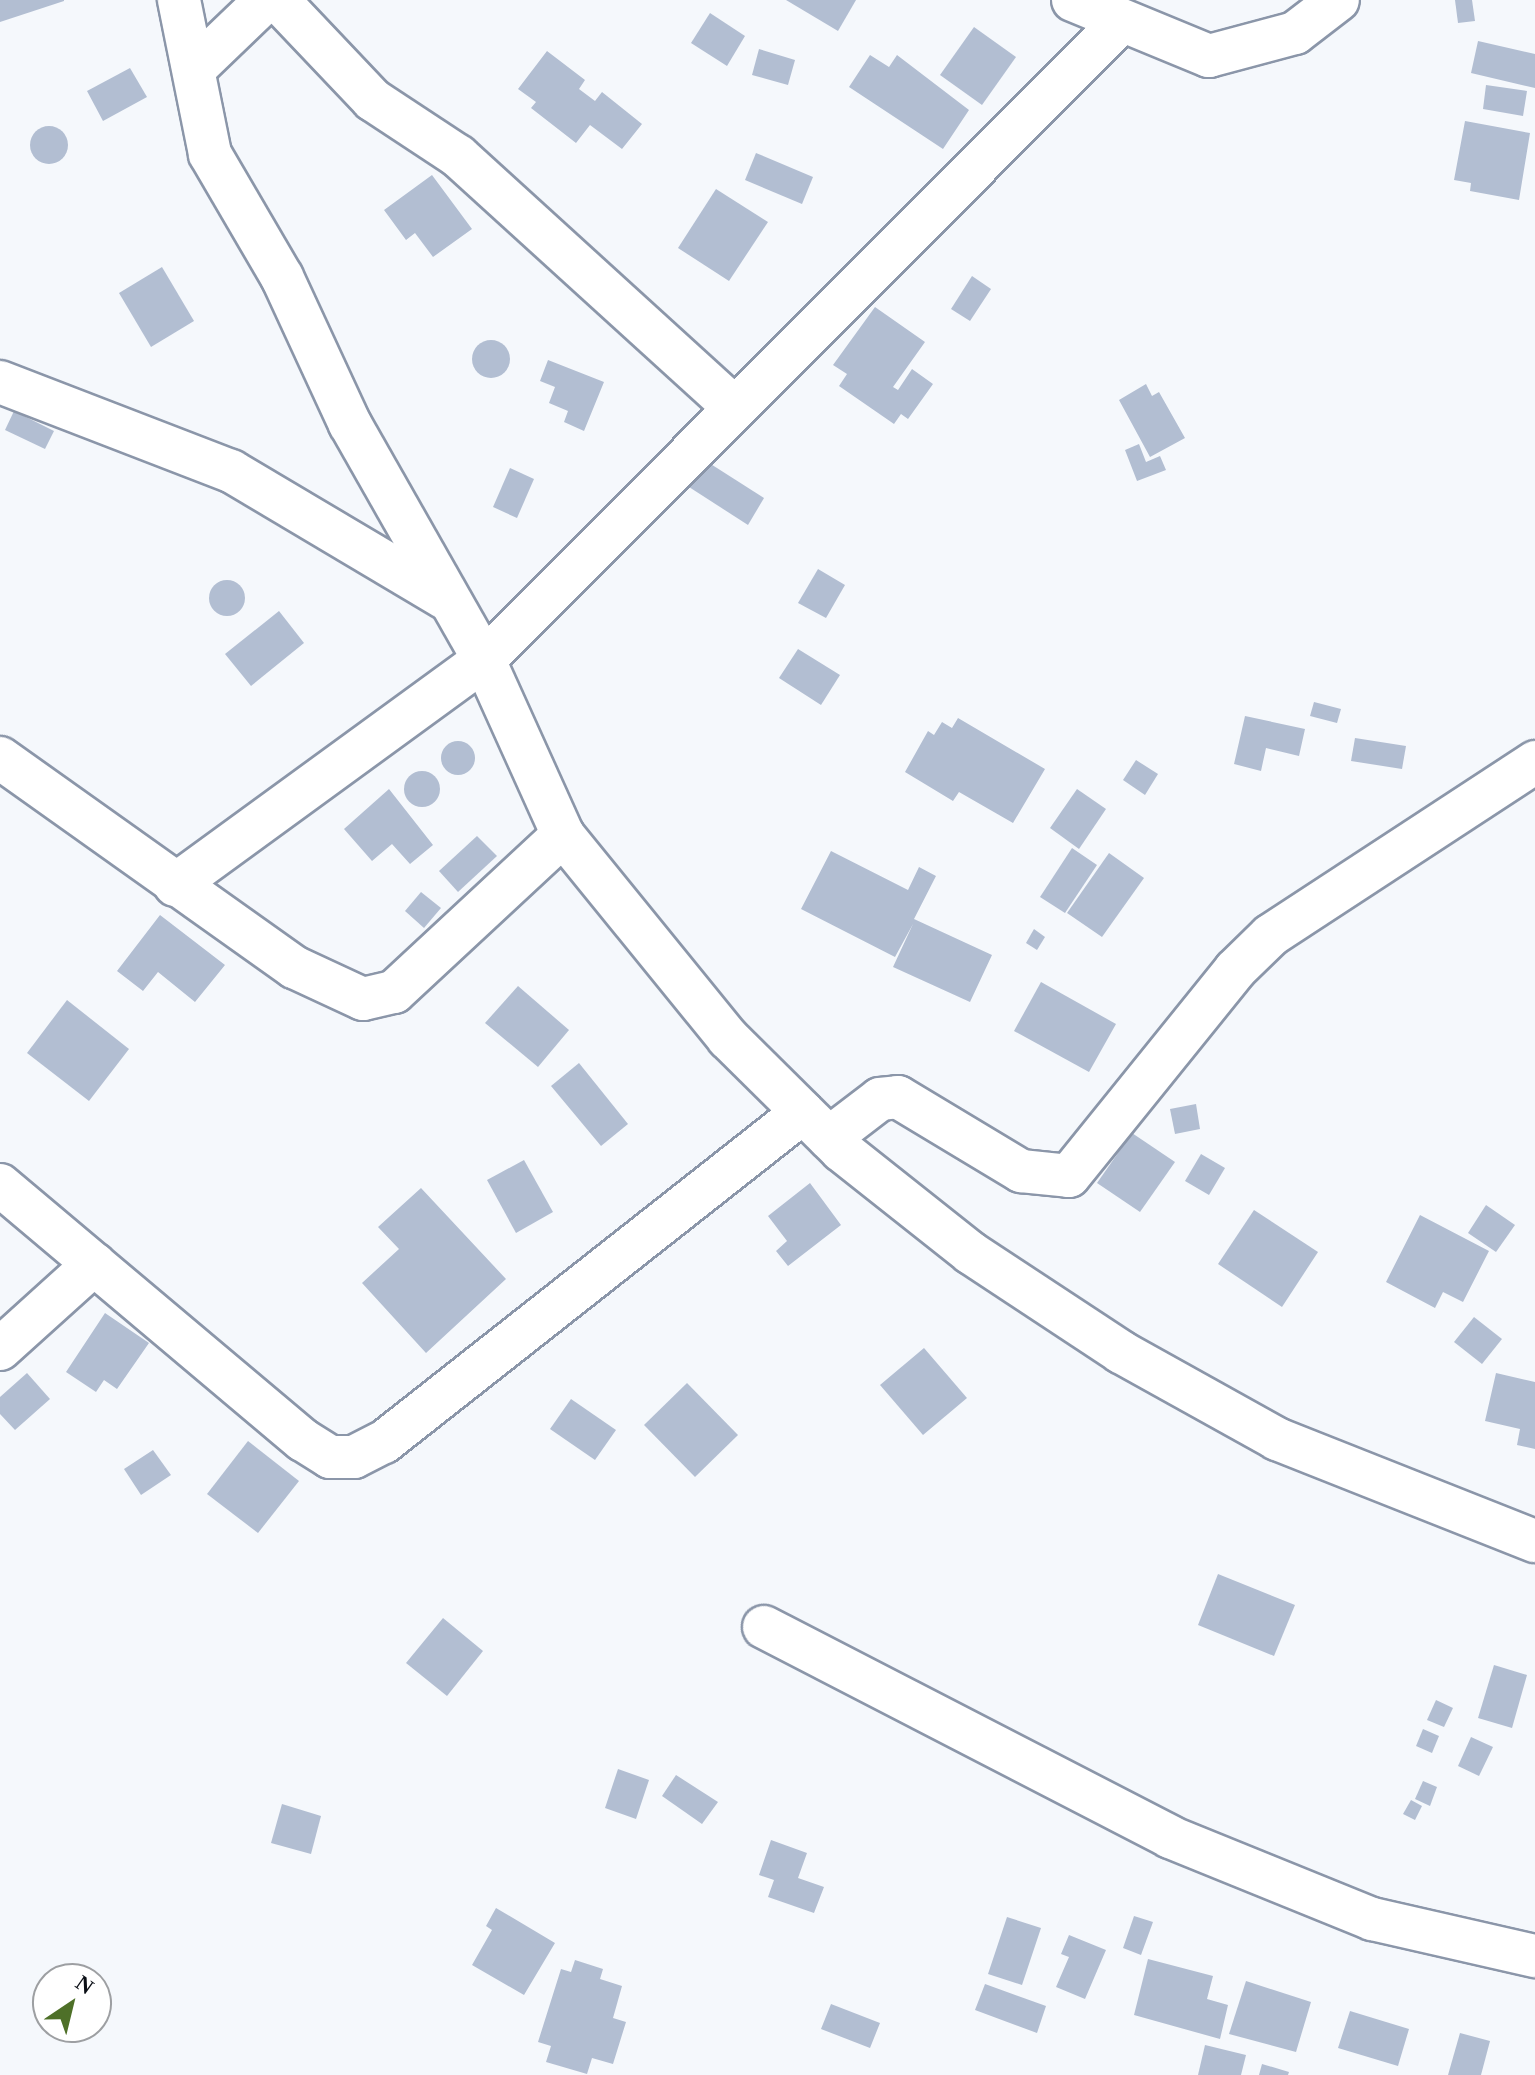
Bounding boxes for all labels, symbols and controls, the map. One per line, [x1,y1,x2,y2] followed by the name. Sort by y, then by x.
[32,1963,112,2043] north arrow
[71,1970,99,1999] text: N

